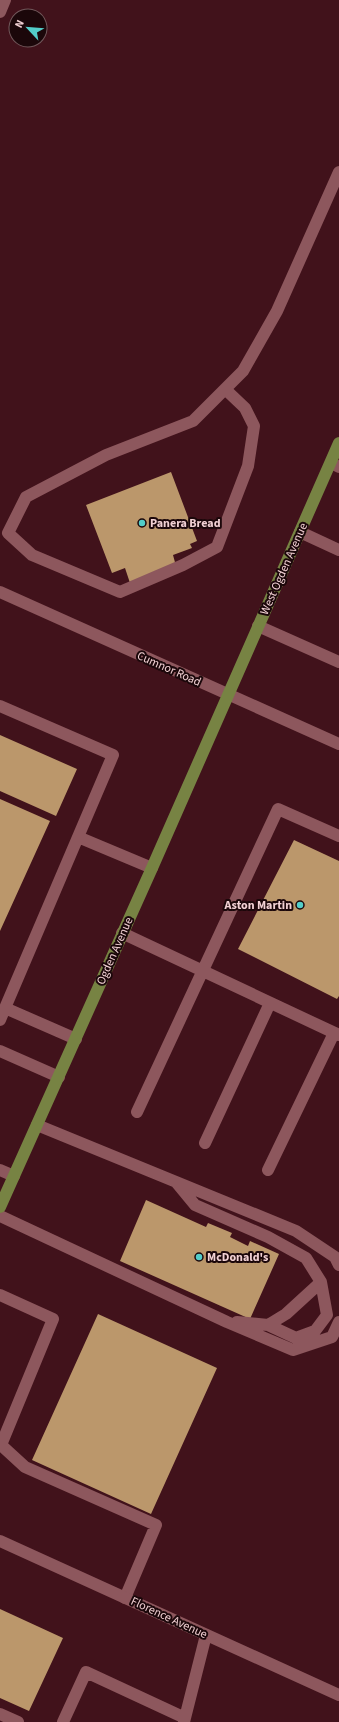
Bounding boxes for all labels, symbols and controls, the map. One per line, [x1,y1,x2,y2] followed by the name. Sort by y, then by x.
[8,8,48,48] north arrow
[11,17,28,30] text: N
[150,515,221,532] place label: Panera Bread
[137,518,147,528] marker: Panera Bread
[256,520,312,618] street label: West Ogden Avenue
[134,647,204,691] street label: Cumnor Road
[224,897,292,914] place label: Aston Martin
[295,900,305,910] marker: Aston Martin
[93,914,138,988] street label: Ogden Avenue
[207,1249,268,1266] place label: McDonald's
[194,1252,204,1262] marker: McDonald's
[128,1593,210,1643] street label: Florence Avenue

